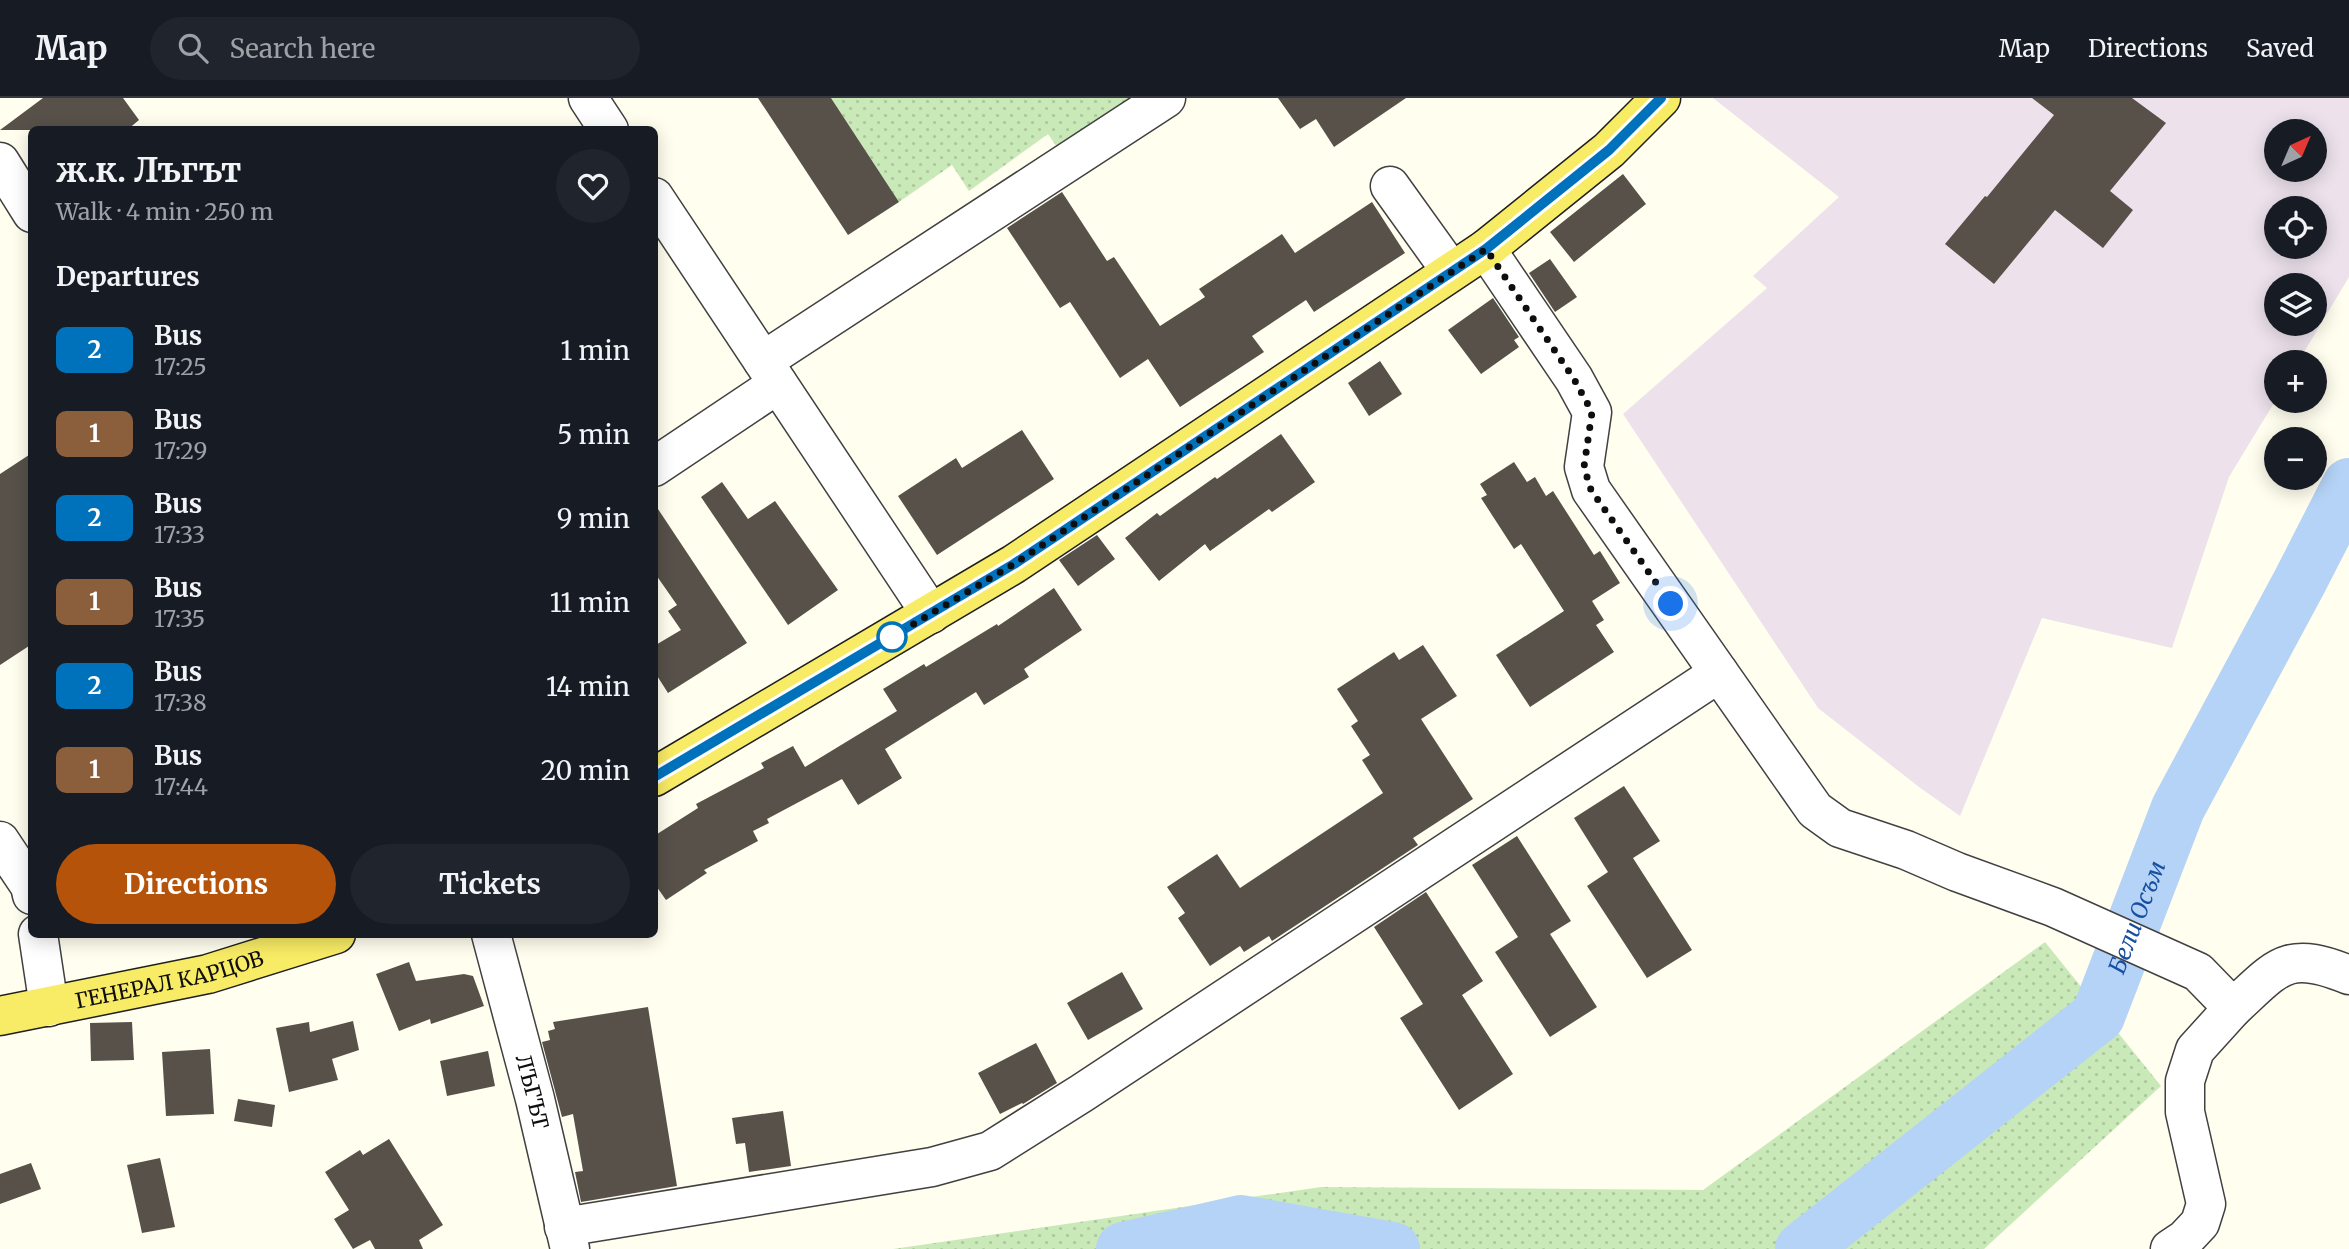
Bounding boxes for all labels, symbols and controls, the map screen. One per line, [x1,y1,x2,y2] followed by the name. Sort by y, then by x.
[150,17,640,80] search box
[35,28,108,69] text: Map
[174,29,212,67] icon: search
[230,32,375,65] text: Search here
[1999,33,2050,64] text: Map
[2088,33,2208,64] text: Directions
[2246,33,2314,64] text: Saved
[2264,119,2328,182] north arrow
[2264,119,2327,490] map controls
[556,149,630,223] button: heart
[56,150,241,191] text: ж.к. Лъгът
[2264,196,2327,259] button: locate
[56,197,273,226] text: Walk · 4 min · 250 m
[56,260,200,293] text: Departures
[2264,273,2327,336] button: layers
[154,319,202,352] text: Bus
[87,334,102,365] text: 2
[561,334,630,367] text: 1 min
[2264,350,2327,413] button: +
[154,352,207,381] text: 17:25
[154,403,202,436] text: Bus
[89,418,100,449] text: 1
[557,418,630,451] text: 5 min
[2264,427,2327,490] button: −
[154,436,207,465] text: 17:29
[154,487,202,520] text: Bus
[87,502,102,533] text: 2
[557,502,630,535] text: 9 min
[154,520,205,549] text: 17:33
[154,571,202,604] text: Bus
[89,586,100,617] text: 1
[550,586,630,619] text: 11 min
[1653,586,1688,621] your location
[154,604,205,633] text: 17:35
[877,622,907,652] unlabelled marker
[154,655,202,688] text: Bus
[87,670,102,701] text: 2
[546,670,630,703] text: 14 min
[154,688,207,717] text: 17:38
[154,739,202,772] text: Bus
[89,754,100,785] text: 1
[541,754,630,787] text: 20 min
[154,772,208,801] text: 17:44
[56,844,336,924] button: Directions
[350,844,630,924] button: Tickets
[2101,856,2171,977] water label: Бели Осъм
[72,944,267,1014] street label: ГЕНЕРАЛ КАРЦОВ
[510,1051,555,1132] street label: ЛЪГЪТ

